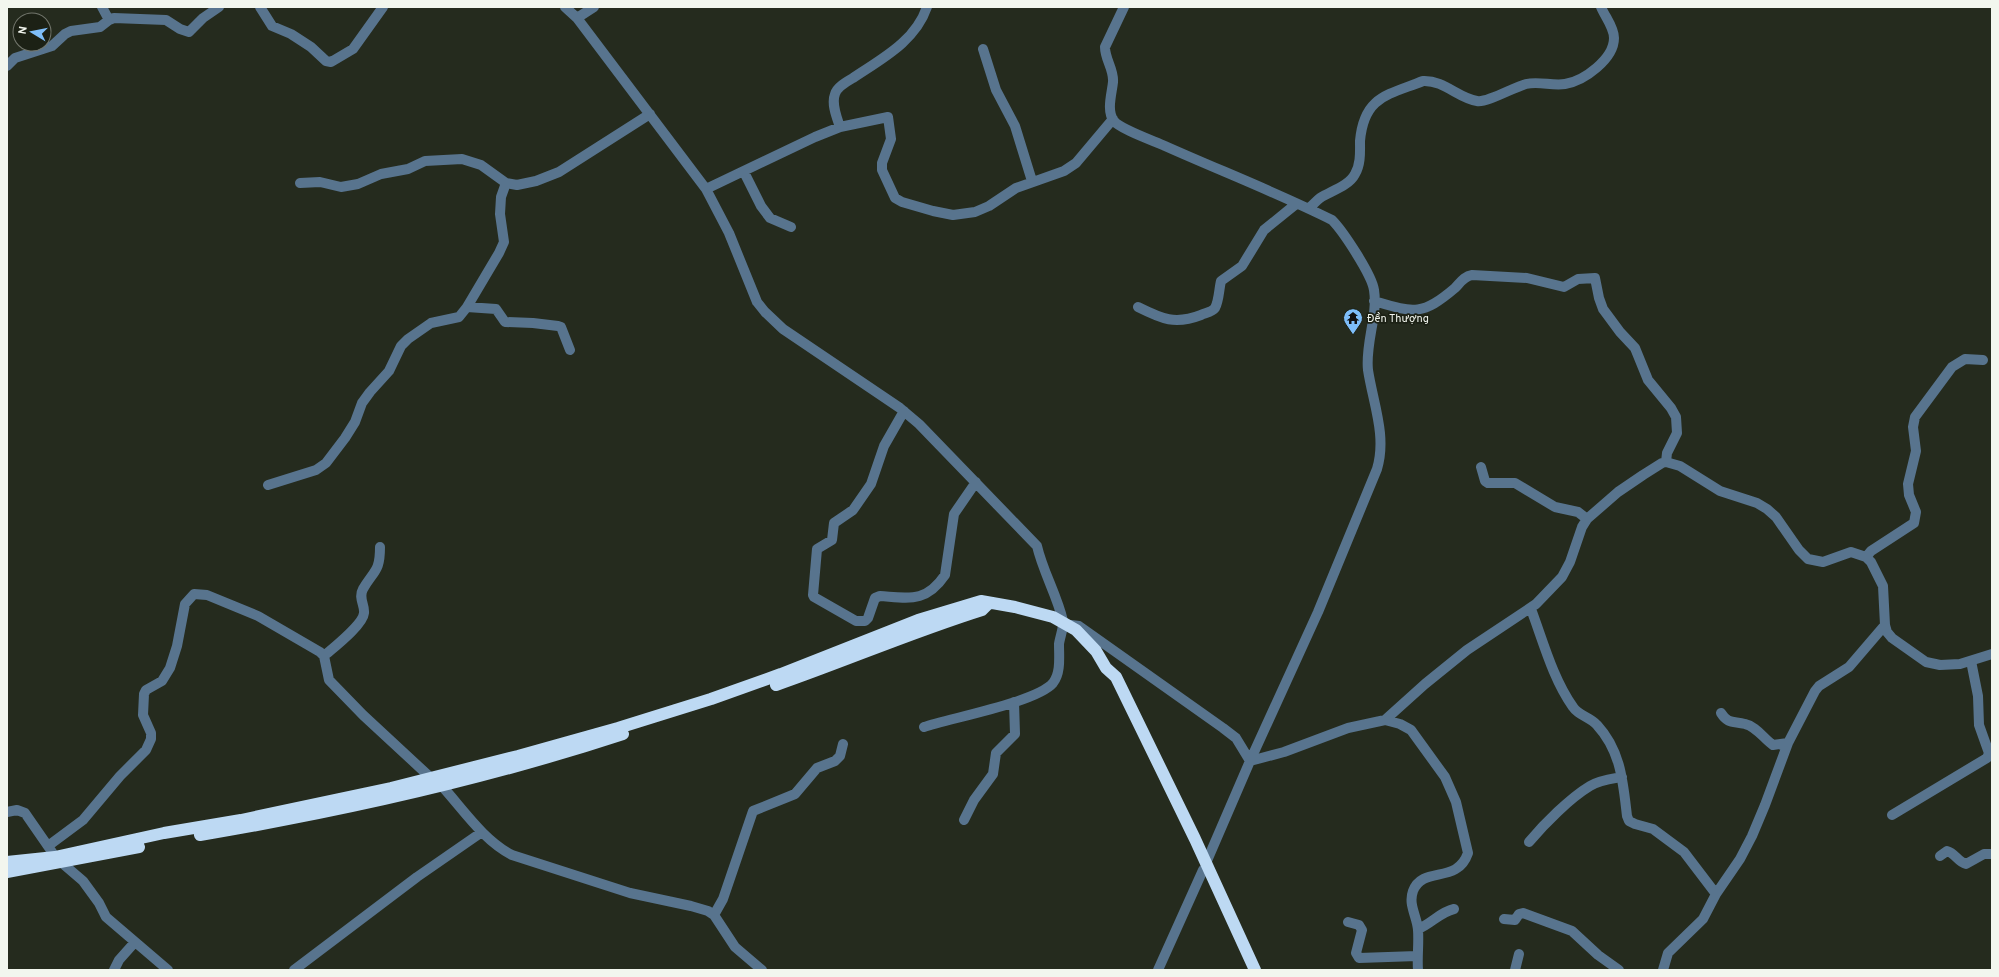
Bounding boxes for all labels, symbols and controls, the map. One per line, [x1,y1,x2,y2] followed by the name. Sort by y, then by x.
[12,12,52,52] north arrow
[16,25,31,36] text: N
[1342,307,1364,335] temple icon: Đền Thượng
[1367,312,1429,326] place label: Đền Thượng

